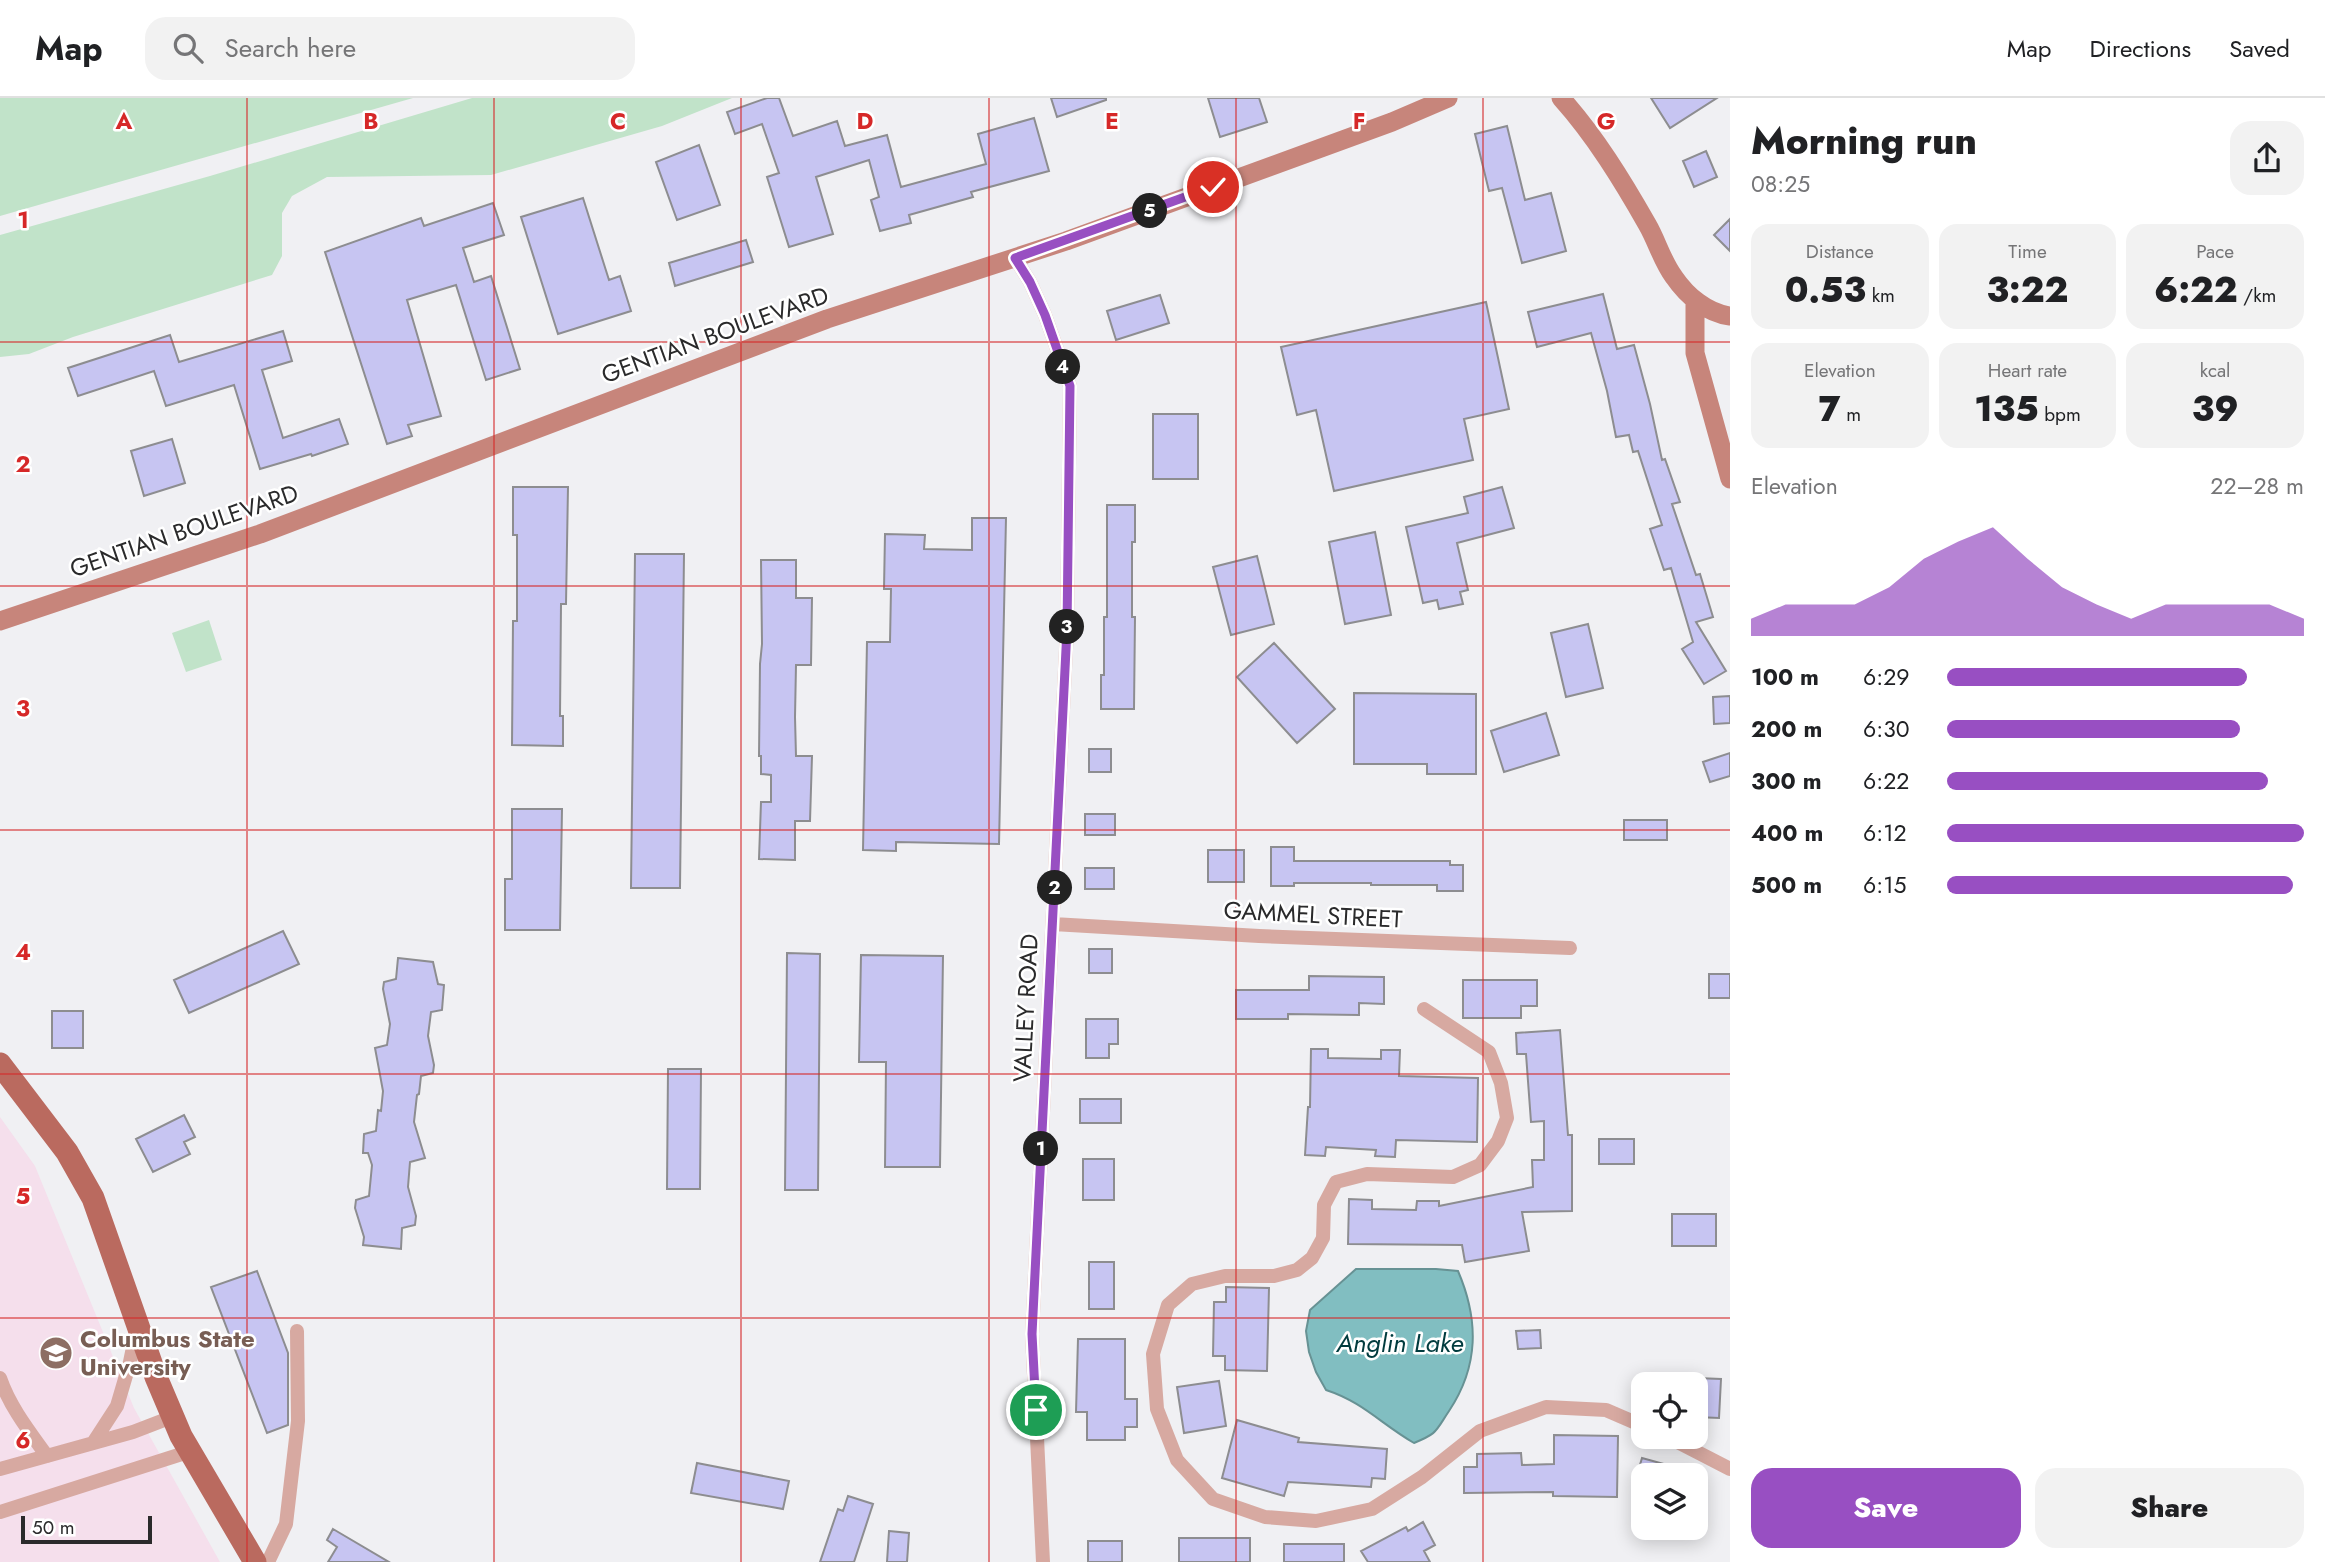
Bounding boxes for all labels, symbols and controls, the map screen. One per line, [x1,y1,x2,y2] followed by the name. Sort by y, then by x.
[145,17,635,80] search box
[35,25,103,72] text: Map
[169,29,207,67] icon: search
[225,29,356,67] text: Search here
[2007,31,2052,66] text: Map
[2090,31,2191,66] text: Directions
[2229,31,2290,66] text: Saved
[115,104,133,138] text: A
[363,104,379,138] text: B
[610,104,626,138] text: C
[857,104,874,138] text: D
[1105,104,1119,138] text: E
[1353,104,1365,138] text: F
[1597,104,1615,138] text: G
[1751,113,1977,168] text: Morning run
[2230,121,2304,195] button: share
[1183,157,1243,217] pin
[1751,167,1810,201] text: 08:25
[1194,168,1232,206] icon: check
[1132,194,1168,228] pin: 5
[1143,197,1156,224] text: 5
[17,203,29,237] text: 1
[1806,238,1874,265] text: Distance
[2008,238,2047,265] text: Time
[2196,238,2234,265] text: Pace
[1785,265,1866,315] text: 0.53
[1987,265,2068,315] text: 3:22
[2154,265,2238,315] text: 6:22
[596,277,833,392] street label: GENTIAN BOULEVARD
[1866,282,1895,309] text: km
[2238,282,2276,309] text: /km
[1046,350,1080,384] pin: 4
[1056,353,1069,380] text: 4
[1804,357,1876,384] text: Elevation
[1988,357,2067,384] text: Heart rate
[2200,357,2231,384] text: kcal
[1819,384,1841,434] text: 7
[1974,384,2039,434] text: 135
[2192,384,2239,434] text: 39
[1841,401,1861,428] text: m
[2039,401,2081,428] text: bpm
[15,447,31,481] text: 2
[1751,469,1838,503] text: Elevation
[2210,469,2304,503] text: 22–28 m
[65,475,303,586] street label: GENTIAN BOULEVARD
[1050,610,1084,644] pin: 3
[1061,613,1072,640] text: 3
[1751,660,1819,694] text: 100 m
[1863,660,1909,694] text: 6:29
[16,691,30,725] text: 3
[1751,712,1822,746] text: 200 m
[1863,712,1910,746] text: 6:30
[1751,764,1822,798] text: 300 m
[1863,764,1909,798] text: 6:22
[1751,816,1823,850] text: 400 m
[1863,816,1907,850] text: 6:12
[1751,868,1822,902] text: 500 m
[1863,868,1906,902] text: 6:15
[1038,870,1072,906] pin: 2
[1048,874,1061,901] text: 2
[1223,892,1403,937] street label: GAMMEL STREET
[1004,933,1047,1083] street label: VALLEY ROAD
[15,935,31,969] text: 4
[1024,1132,1058,1166] pin: 1
[1036,1135,1045,1162] text: 1
[16,1179,30,1213] text: 5
[80,1321,255,1384] place label: Columbus State University
[1335,1324,1464,1362] water label: Anglin Lake
[37,1334,75,1372] school or university icon: Columbus State University
[1631,1372,1708,1540] map controls
[1631,1372,1708,1449] button: locate
[1006,1380,1066,1440] pin
[1017,1391,1055,1429] icon: arrive
[15,1423,31,1457] text: 6
[1631,1463,1708,1540] button: layers
[1751,1468,2021,1548] button: Save
[2035,1468,2304,1548] button: Share
[21,1513,152,1545] scale bar
[32,1514,75,1541] text: 50 m

